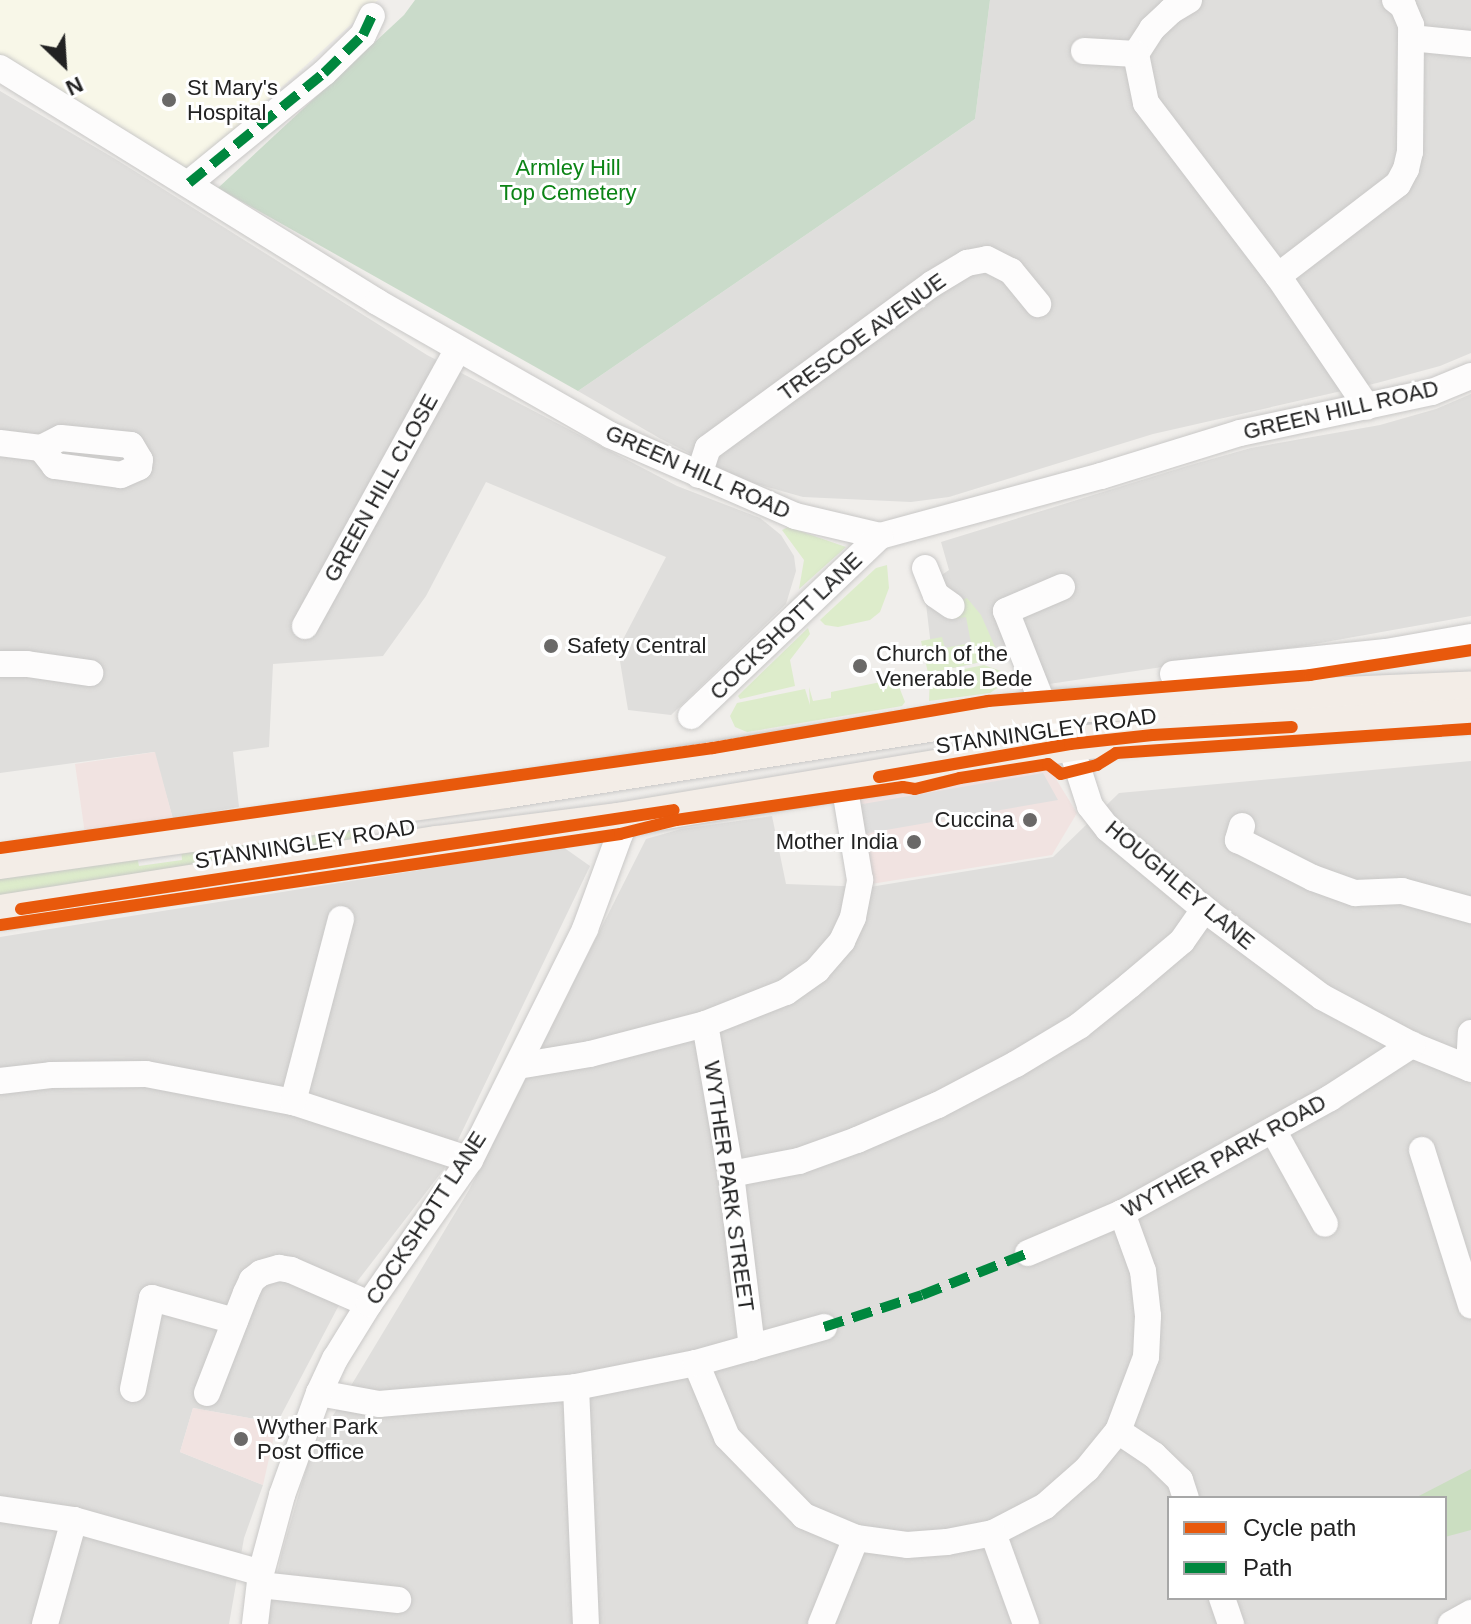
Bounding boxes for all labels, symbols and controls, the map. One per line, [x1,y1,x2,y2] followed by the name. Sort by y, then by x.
[24,24,104,104] north arrow
[62,72,87,101] text: N
[187,74,278,126] place label: St Mary's Hospital
[158,89,180,111] marker: St Mary's Hospital
[500,154,636,206] park label: Armley Hill Top Cemetery
[773,267,951,407] street label: TRESCOE AVENUE
[1240,375,1442,445] street label: GREEN HILL ROAD
[318,389,444,587] street label: GREEN HILL CLOSE
[601,419,795,525] street label: GREEN HILL ROAD
[704,546,868,706] street label: COCKSHOTT LANE
[567,633,706,659] place label: Safety Central
[542,637,560,655] marker: Safety Central
[876,640,1033,692] place label: Church of the Venerable Bede
[851,657,869,675] marker: Church of the Venerable Bede
[934,702,1158,760] street label: STANNINGLEY ROAD
[935,807,1014,833] place label: Cuccina
[1021,811,1039,829] marker: Cuccina
[193,813,417,875] street label: STANNINGLEY ROAD
[1100,815,1260,955] street label: HOUGHLEY LANE
[776,829,898,855] place label: Mother India
[905,833,923,851] marker: Mother India
[698,1059,760,1313] street label: WYTHER PARK STREET
[1117,1089,1331,1223] street label: WYTHER PARK ROAD
[360,1126,492,1310] street label: COCKSHOTT LANE
[257,1413,378,1464] place label: Wyther Park Post Office
[232,1430,250,1448] marker: Wyther Park Post Office
[1167,1496,1447,1600] legend
[1243,1514,1356,1541] text: Cycle path
[1243,1554,1292,1581] text: Path

